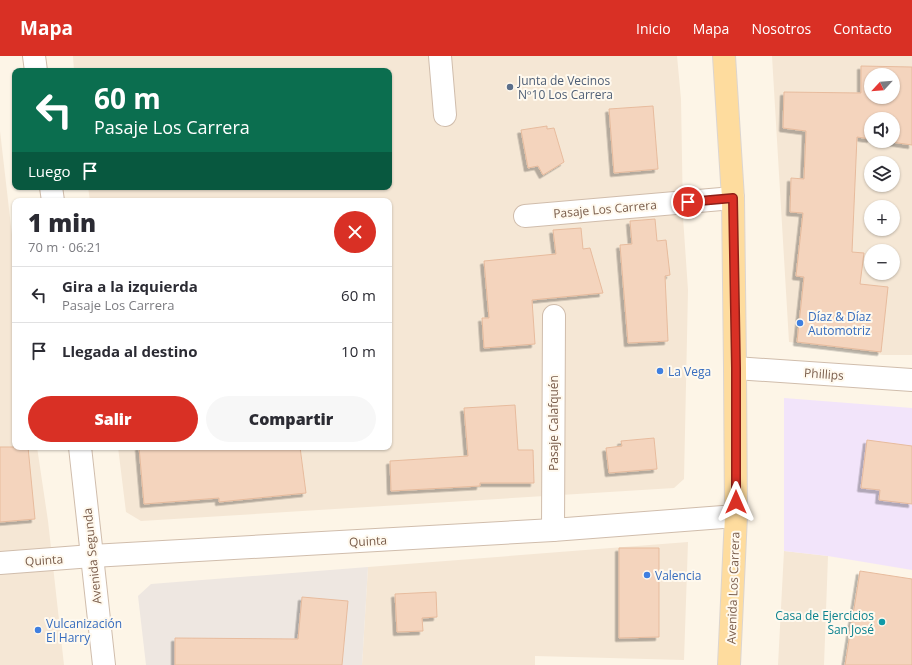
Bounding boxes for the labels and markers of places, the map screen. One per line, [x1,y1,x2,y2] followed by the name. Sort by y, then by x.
[517,72,613,103] place label: Junta de Vecinos Nº10 Los Carrera
[505,82,515,92] marker: Junta de Vecinos Nº10 Los Carrera
[671,185,705,219] pin
[808,308,871,339] place label: Díaz & Díaz Automotriz
[795,318,805,328] marker: Díaz & Díaz Automotriz
[668,363,711,380] place label: La Vega
[655,366,665,376] marker: La Vega
[655,567,701,584] place label: Valencia
[642,570,652,580] marker: Valencia
[775,607,874,638] place label: Casa de Ejercicios San José
[46,615,122,646] place label: Vulcanización El Harry
[877,617,887,627] marker: Casa de Ejercicios San José
[33,625,43,635] marker: Vulcanización El Harry

